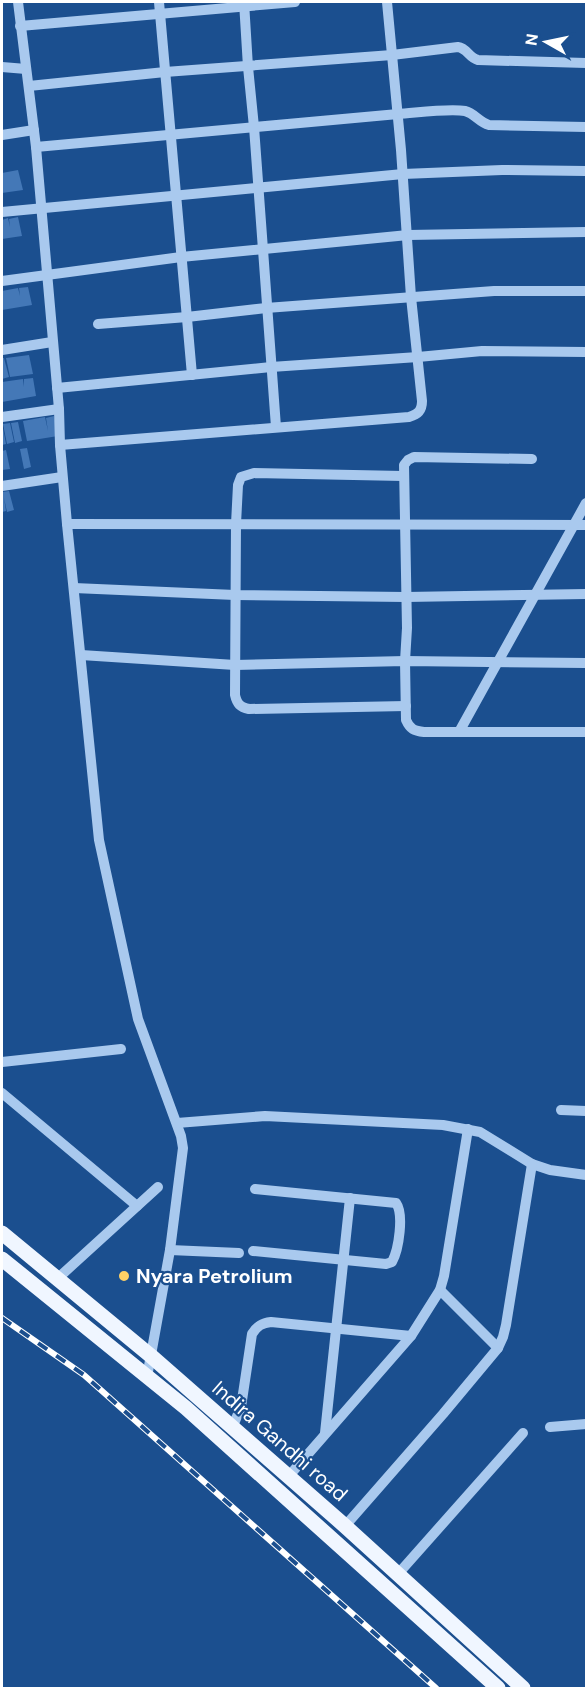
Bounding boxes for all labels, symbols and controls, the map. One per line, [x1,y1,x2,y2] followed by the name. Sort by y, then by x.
[516,12,576,72] north arrow
[520,32,543,47] text: N
[136,1263,293,1289] place label: Nyara Petrolium
[117,1269,131,1283] marker: Nyara Petrolium
[207,1375,353,1507] street label: Indira Gandhi road

